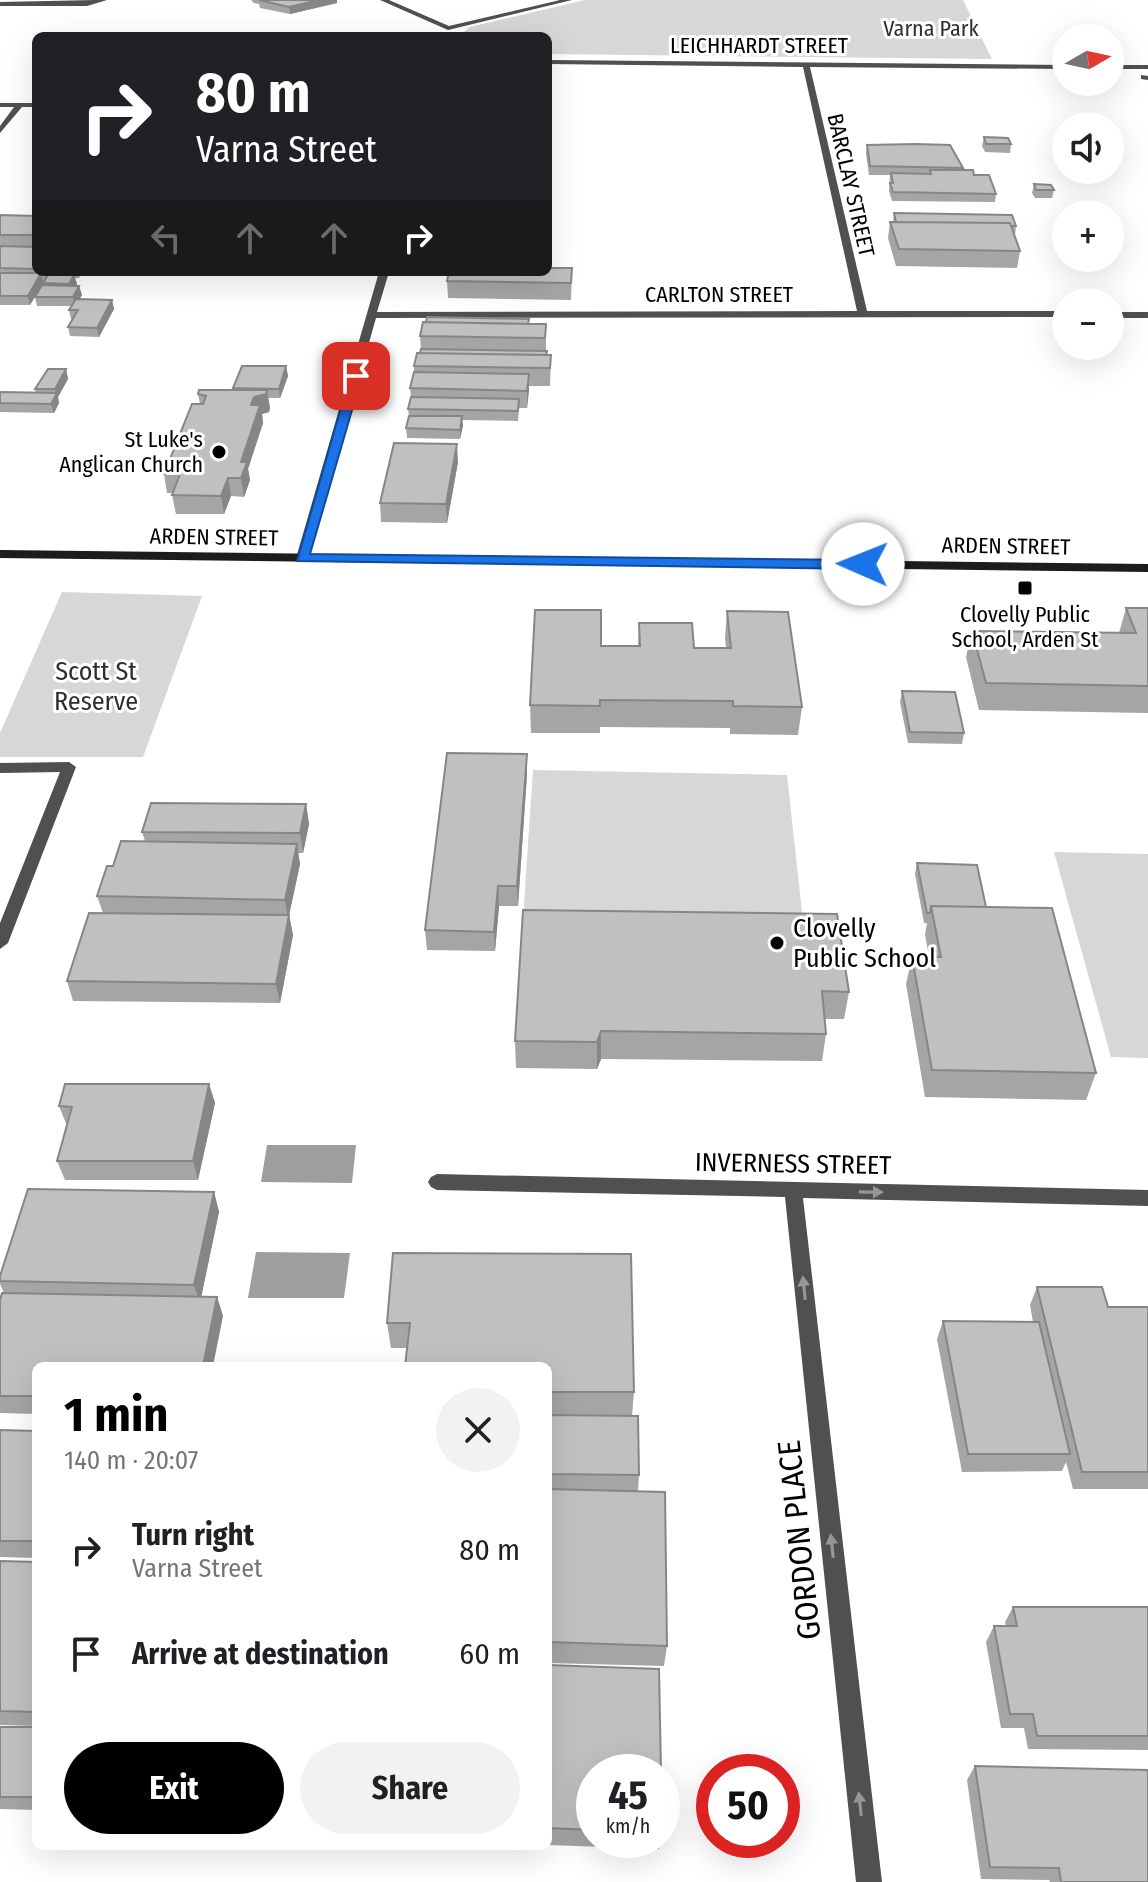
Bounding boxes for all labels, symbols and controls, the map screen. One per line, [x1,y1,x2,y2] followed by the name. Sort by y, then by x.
[883,15,979,42] park label: Varna Park
[1052,24,1124,96] north arrow
[1052,24,1124,360] map controls
[670,32,849,59] street label: LEICHHARDT STREET
[196,60,311,127] text: 80 m
[64,64,168,168] icon: right
[821,111,881,260] street label: BARCLAY STREET
[1052,112,1124,184] button: sound
[196,128,377,172] text: Varna Street
[1052,200,1124,272] button: +
[144,216,188,260] icon: left
[228,216,272,260] icon: ahead
[312,216,356,260] icon: ahead
[396,216,440,260] icon: right
[645,281,794,308] street label: CARLTON STREET
[1052,288,1124,360] button: −
[322,342,390,410] pin
[334,354,378,398] icon: arrive
[59,426,203,478] place label: St Luke's Anglican Church
[210,443,228,461] marker: St Luke's Anglican Church
[149,522,279,552] street label: ARDEN STREET
[821,522,905,606] position arrow
[941,531,1071,561] street label: ARDEN STREET
[1016,579,1034,597] marker: Clovelly Public School, Arden St
[952,601,1099,653] place label: Clovelly Public School, Arden St
[54,656,138,717] park label: Scott St Reserve
[793,913,936,974] place label: Clovelly Public School
[768,934,786,952] marker: Clovelly Public School
[695,1147,891,1181] street label: INVERNESS STREET
[859,1186,884,1198] one-way arrow
[797,1275,810,1300] one-way arrow
[64,1386,169,1444] text: 1 min
[436,1388,520,1472] button: close
[770,1438,828,1642] street label: GORDON PLACE
[64,1445,198,1476] text: 140 m · 20:07
[132,1517,254,1553] text: Turn right
[64,1528,108,1572] icon: right
[459,1532,520,1568] text: 80 m
[825,1533,838,1558] one-way arrow
[132,1553,263,1584] text: Varna Street
[64,1632,108,1676] icon: arrive
[132,1636,389,1672] text: Arrive at destination
[459,1636,520,1672] text: 60 m
[64,1742,284,1834] button: Exit
[300,1742,520,1834] button: Share
[696,1754,800,1858] speed limit sign: 50
[608,1772,648,1820] text: 45
[854,1792,867,1817] one-way arrow
[606,1814,650,1838] text: km/h

